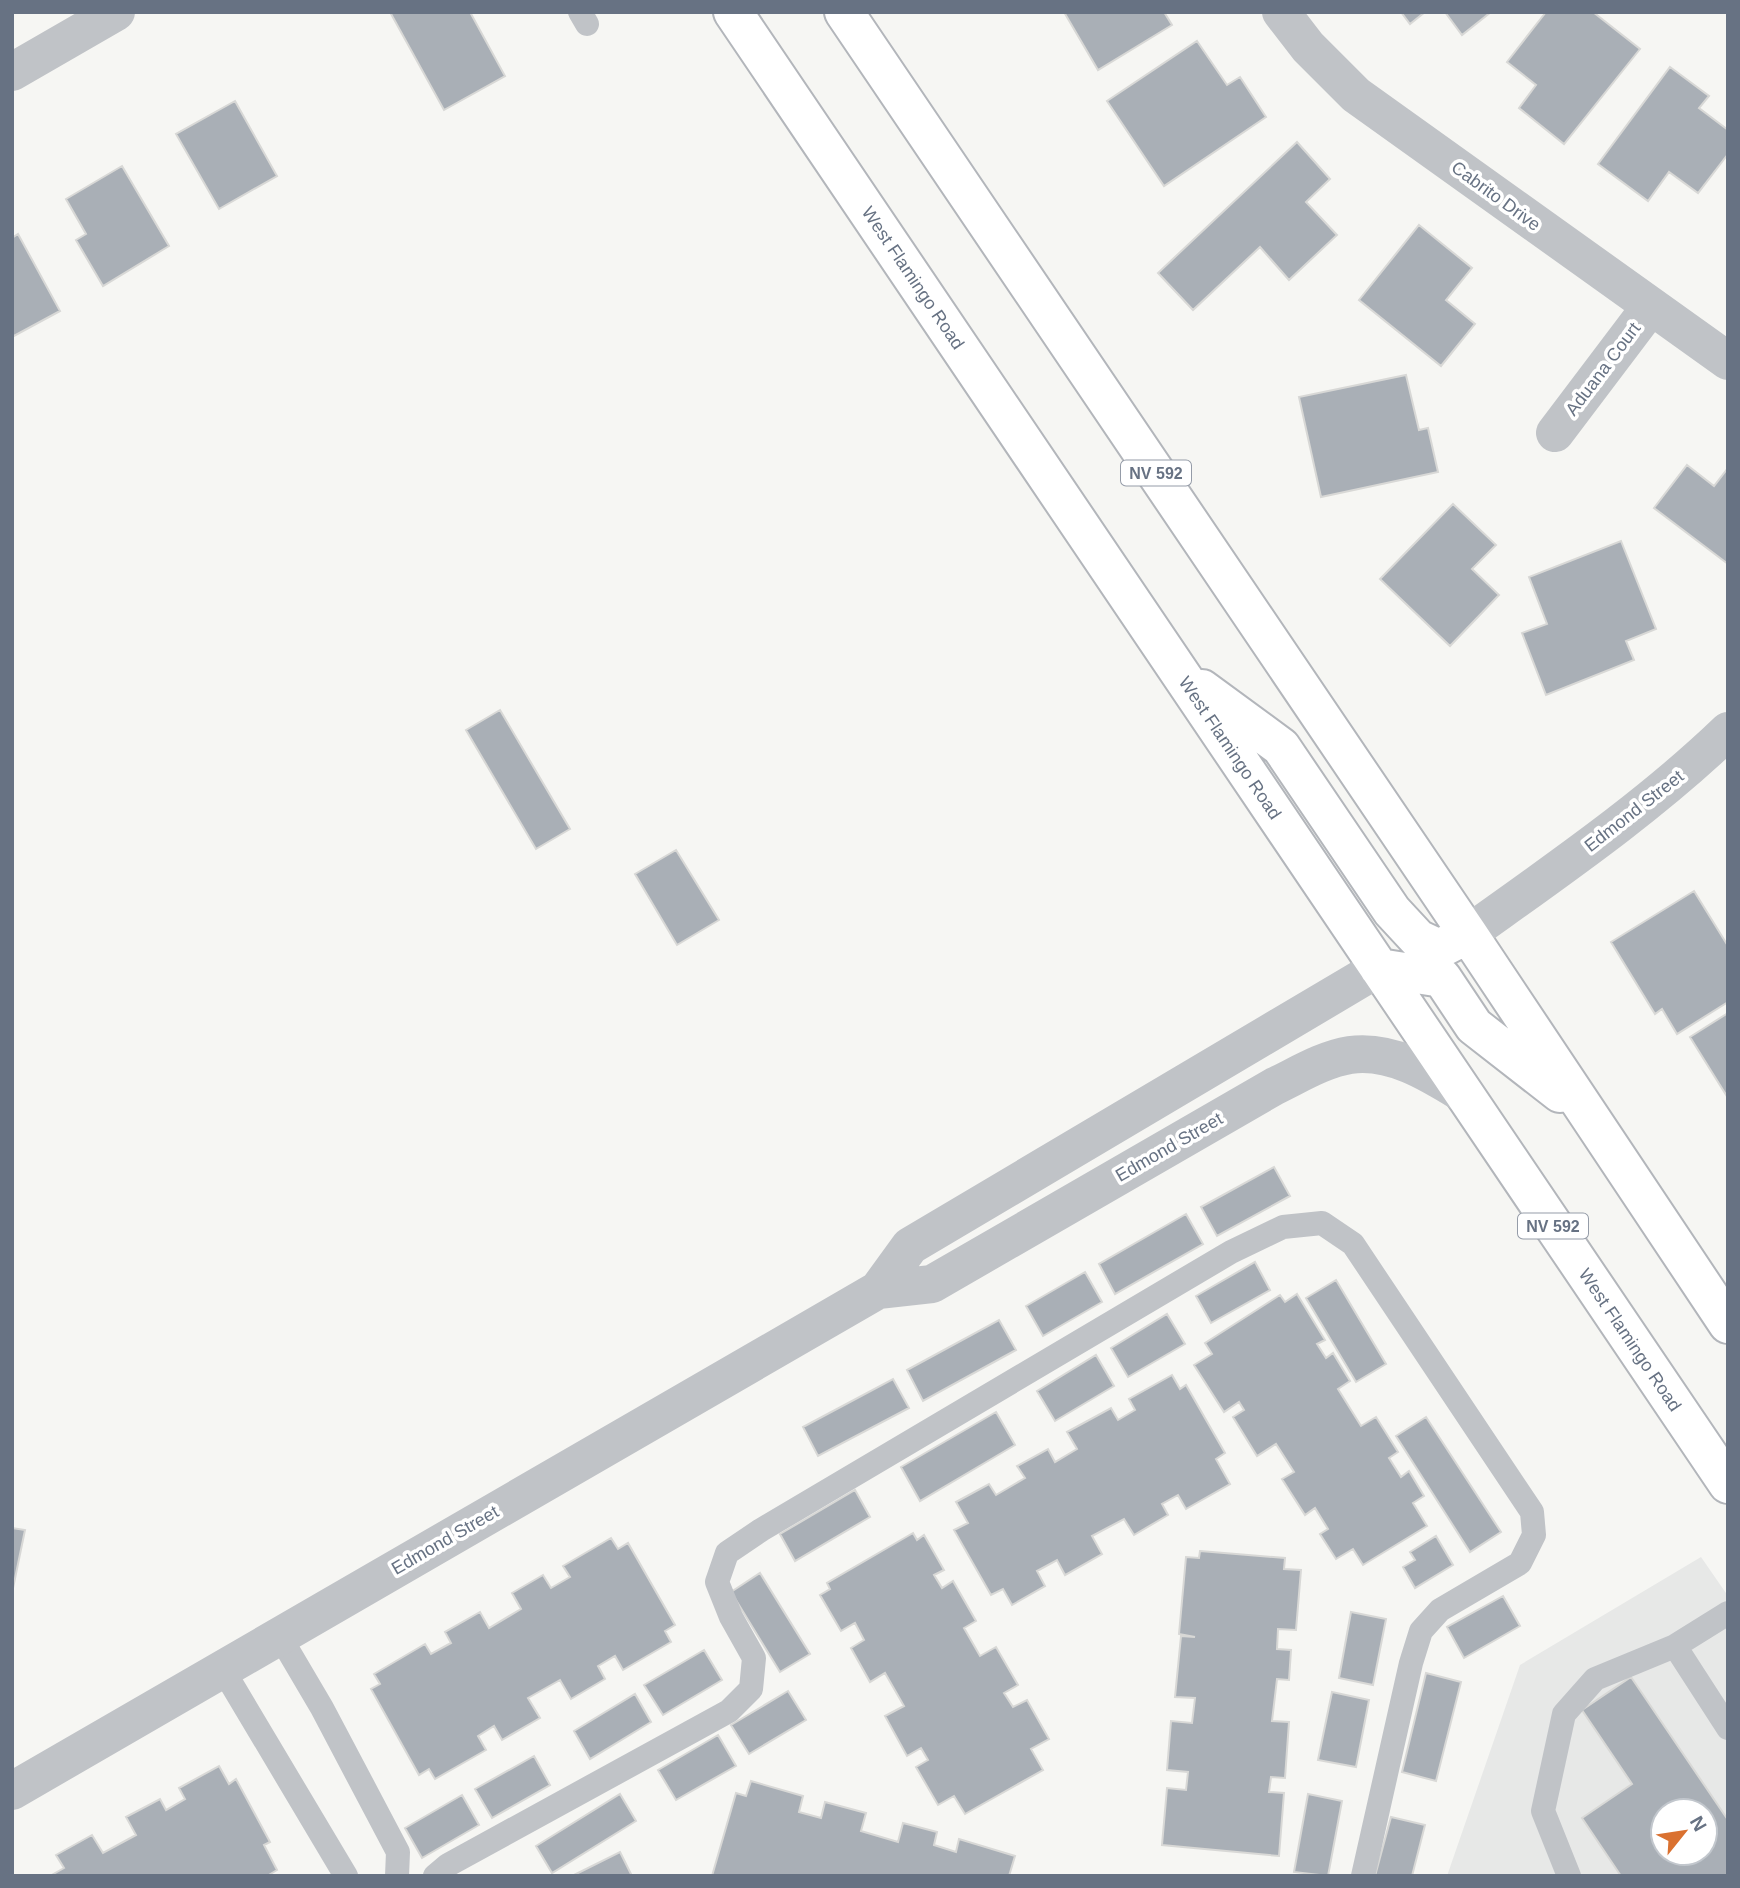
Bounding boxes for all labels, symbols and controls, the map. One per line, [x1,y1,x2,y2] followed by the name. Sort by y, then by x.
[1448,157,1544,235] street label: Cabrito Drive
[858,203,968,353] street label: West Flamingo Road
[1562,319,1644,419] street label: Aduana Court
[1121,460,1191,486] road number: NV 592
[1175,673,1285,823] street label: West Flamingo Road
[1581,766,1687,856] street label: Edmond Street
[1112,1108,1226,1186] street label: Edmond Street
[1518,1214,1588,1238] road number: NV 592
[1575,1265,1685,1415] street label: West Flamingo Road
[388,1501,502,1579] street label: Edmond Street
[1649,1797,1719,1867] north arrow
[1686,1813,1711,1835] text: N

